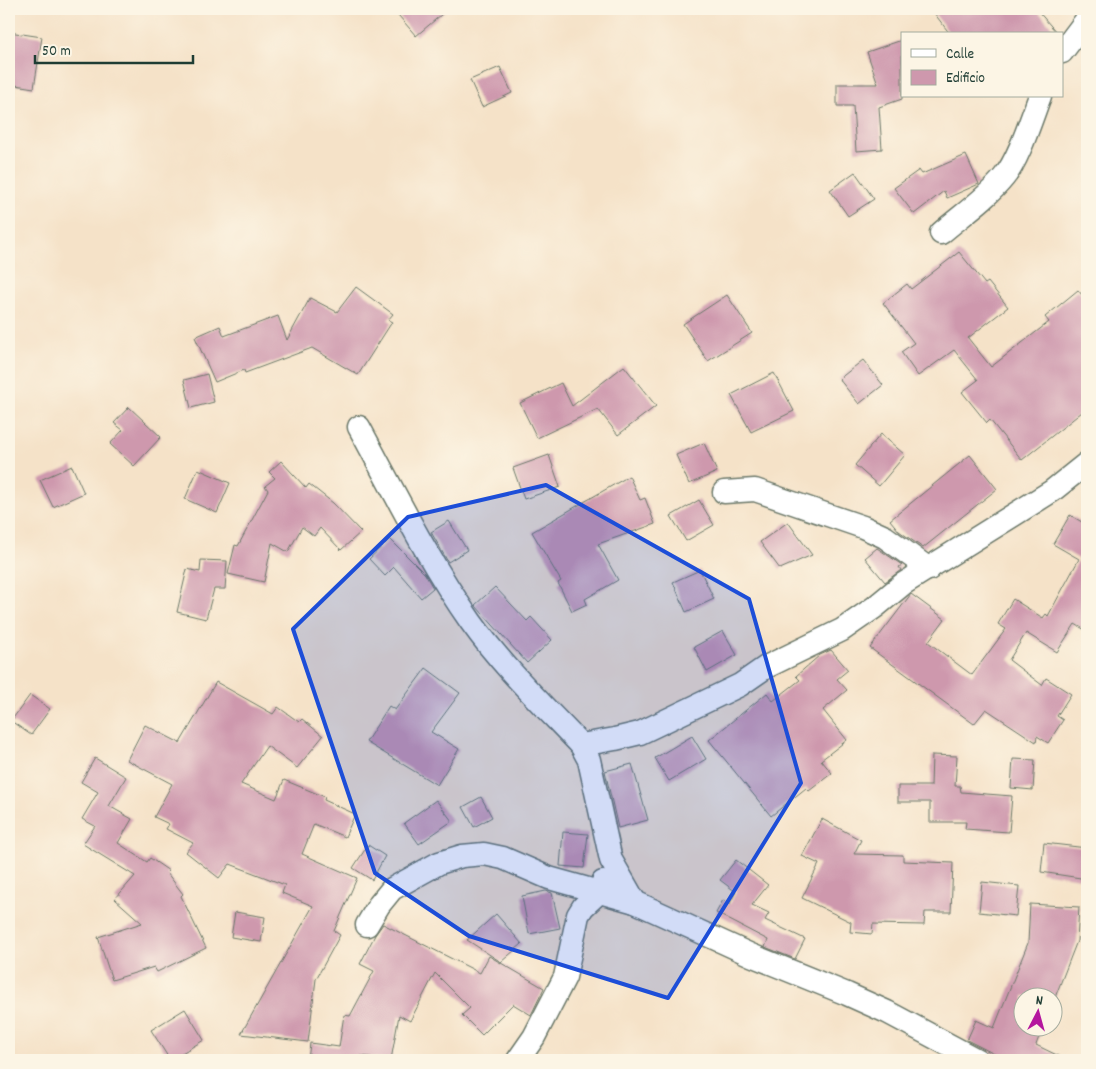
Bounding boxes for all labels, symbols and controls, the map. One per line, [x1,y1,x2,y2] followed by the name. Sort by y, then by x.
[35,32,192,64] scale bar
[901,32,1064,98] legend
[42,41,71,63] text: 50 m
[946,44,975,66] text: Calle
[946,68,985,90] text: Edificio
[1014,986,1064,1036] north arrow
[1035,991,1044,1011] text: N

